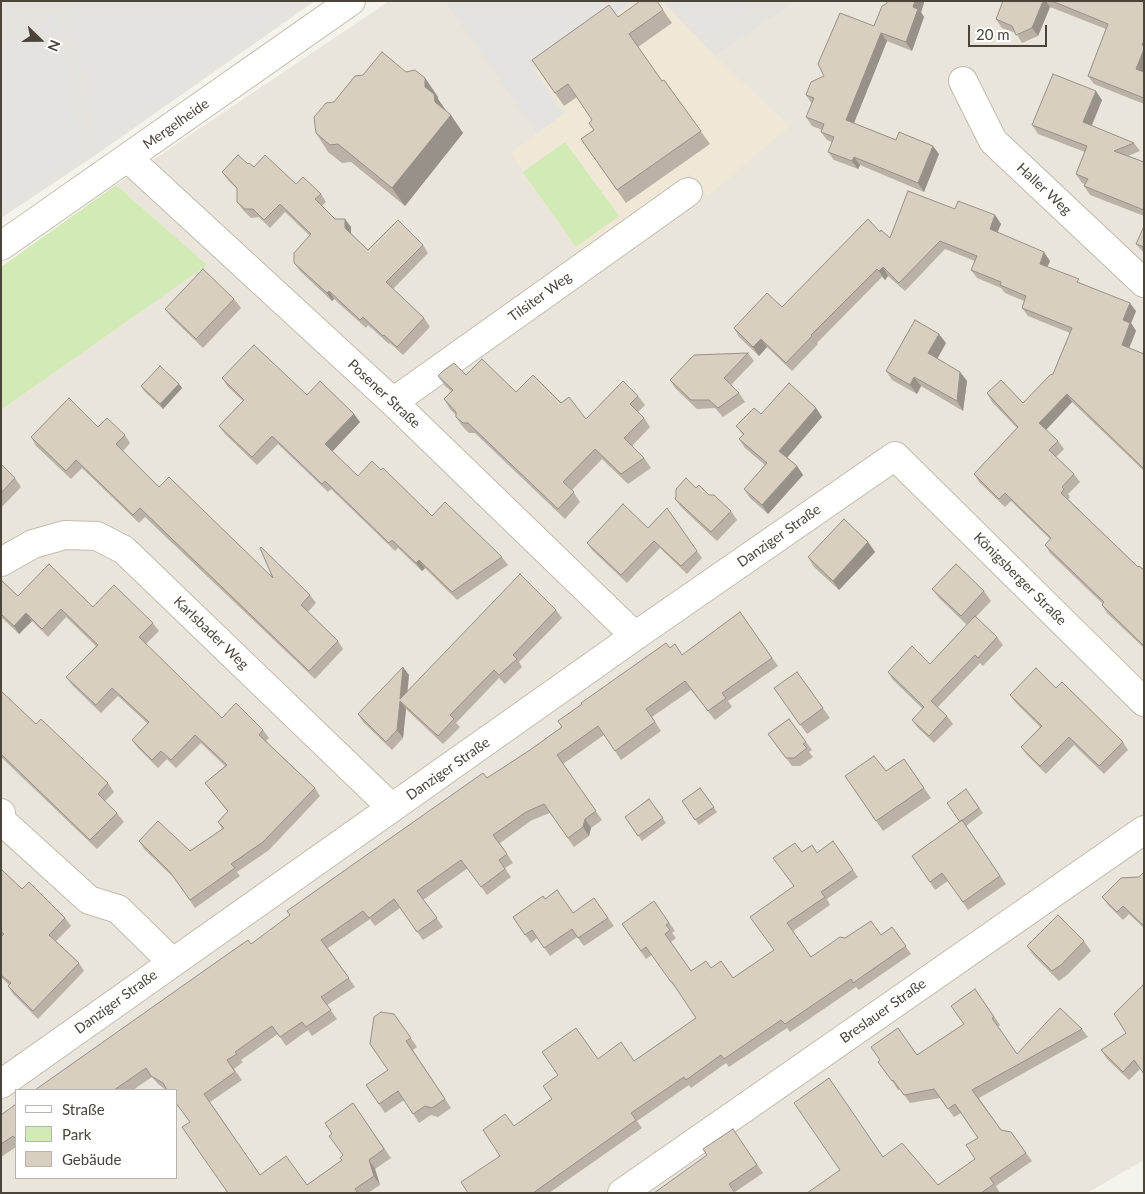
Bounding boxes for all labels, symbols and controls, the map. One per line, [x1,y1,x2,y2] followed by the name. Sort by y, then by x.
[15,15,65,65] north arrow
[970,15,1049,47] scale bar
[976,25,1010,43] text: 20 m
[44,38,64,54] text: N
[140,95,212,153] street label: Mergelheide
[1013,159,1075,219] street label: Haller Weg
[505,269,575,325] street label: Tilsiter Weg
[344,356,424,432] street label: Posener Straße
[734,501,824,571] street label: Danziger Straße
[970,529,1070,629] street label: Königsberger Straße
[170,593,252,673] street label: Karlsbader Weg
[403,734,493,804] street label: Danziger Straße
[71,966,161,1038] street label: Danziger Straße
[837,975,929,1047] street label: Breslauer Straße
[15,1089,178,1179] legend
[62,1100,105,1118] text: Straße
[62,1125,91,1143] text: Park
[62,1150,121,1168] text: Gebäude

